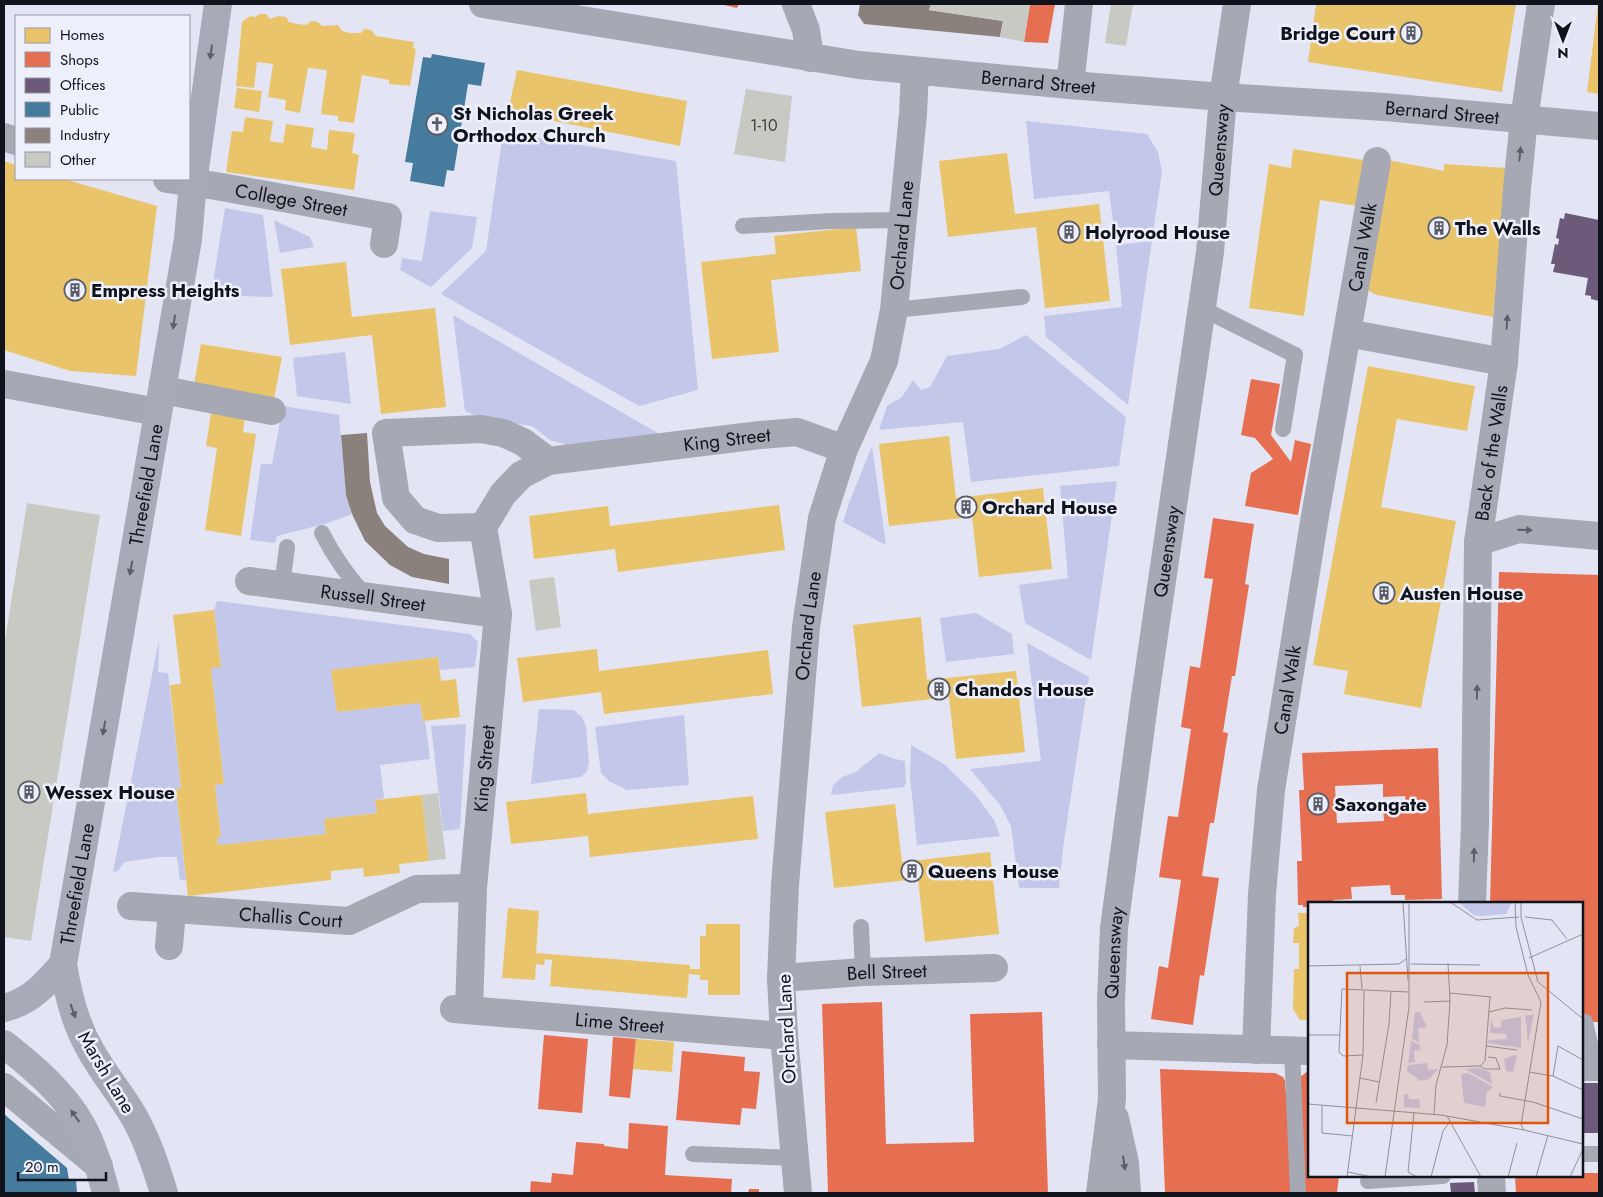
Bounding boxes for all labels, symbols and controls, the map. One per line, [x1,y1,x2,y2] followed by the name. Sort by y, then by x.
[15,15,190,180] legend
[1538,15,1588,65] north arrow
[1280,20,1395,47] place label: Bridge Court
[1399,21,1423,45] building icon: Bridge Court
[60,24,104,46] text: Homes
[1557,43,1569,63] text: N
[207,44,215,60] one-way arrow
[60,49,99,71] text: Shops
[980,64,1097,101] street label: Bernard Street
[60,74,105,96] text: Offices
[1384,94,1501,131] street label: Bernard Street
[60,99,99,121] text: Public
[453,100,614,149] place label: St Nicholas Greek Orthodox Church
[1202,102,1236,197] street label: Queensway
[425,112,449,136] church icon: St Nicholas Greek Orthodox Church
[750,114,778,137] house number: 1-10
[60,124,110,146] text: Industry
[1516,145,1524,161] one-way arrow
[60,149,97,171] text: Other
[233,177,350,224] street label: College Street
[883,179,921,291] street label: Orchard Lane
[1341,200,1384,294] street label: Canal Walk
[1455,215,1541,242] place label: The Walls
[1427,216,1451,240] building icon: The Walls
[1085,219,1230,246] place label: Holyrood House
[1057,220,1081,244] building icon: Holyrood House
[91,277,240,304] place label: Empress Heights
[63,278,87,302] building icon: Empress Heights
[1503,313,1511,329] one-way arrow
[169,314,177,330] one-way arrow
[1468,383,1515,523] street label: Back of the Walls
[682,421,772,458] street label: King Street
[122,422,170,548] street label: Threefield Lane
[982,494,1118,521] place label: Orchard House
[954,495,978,519] building icon: Orchard House
[1147,503,1187,599] street label: Queensway
[1517,526,1533,534] one-way arrow
[127,560,135,576] one-way arrow
[789,569,828,682] street label: Orchard Lane
[319,578,427,618] street label: Russell Street
[1399,580,1523,607] place label: Austen House
[1372,581,1396,605] building icon: Austen House
[1267,643,1308,737] street label: Canal Walk
[955,676,1094,703] place label: Chandos House
[927,677,951,701] building icon: Chandos House
[1473,684,1481,700] one-way arrow
[99,720,107,736] one-way arrow
[467,723,502,813] street label: King Street
[45,779,175,806] place label: Wessex House
[17,780,41,804] building icon: Wessex House
[1334,791,1427,818] place label: Saxongate
[1306,792,1330,816] building icon: Saxongate
[54,821,101,947] street label: Threefield Lane
[1470,846,1478,862] one-way arrow
[928,858,1059,885] place label: Queens House
[900,859,924,883] building icon: Queens House
[238,900,344,935] street label: Challis Court
[1308,902,1583,1177] inset map
[1098,904,1131,1000] street label: Queensway
[846,957,928,987] street label: Bell Street
[770,973,803,1085] street label: Orchard Lane
[69,1004,77,1019] one-way arrow
[574,1006,665,1040] street label: Lime Street
[71,1026,142,1119] street label: Marsh Lane
[70,1109,80,1123] one-way arrow
[18,1150,105,1182] scale bar
[25,1156,59,1178] text: 20 m
[1120,1156,1128,1172] one-way arrow

